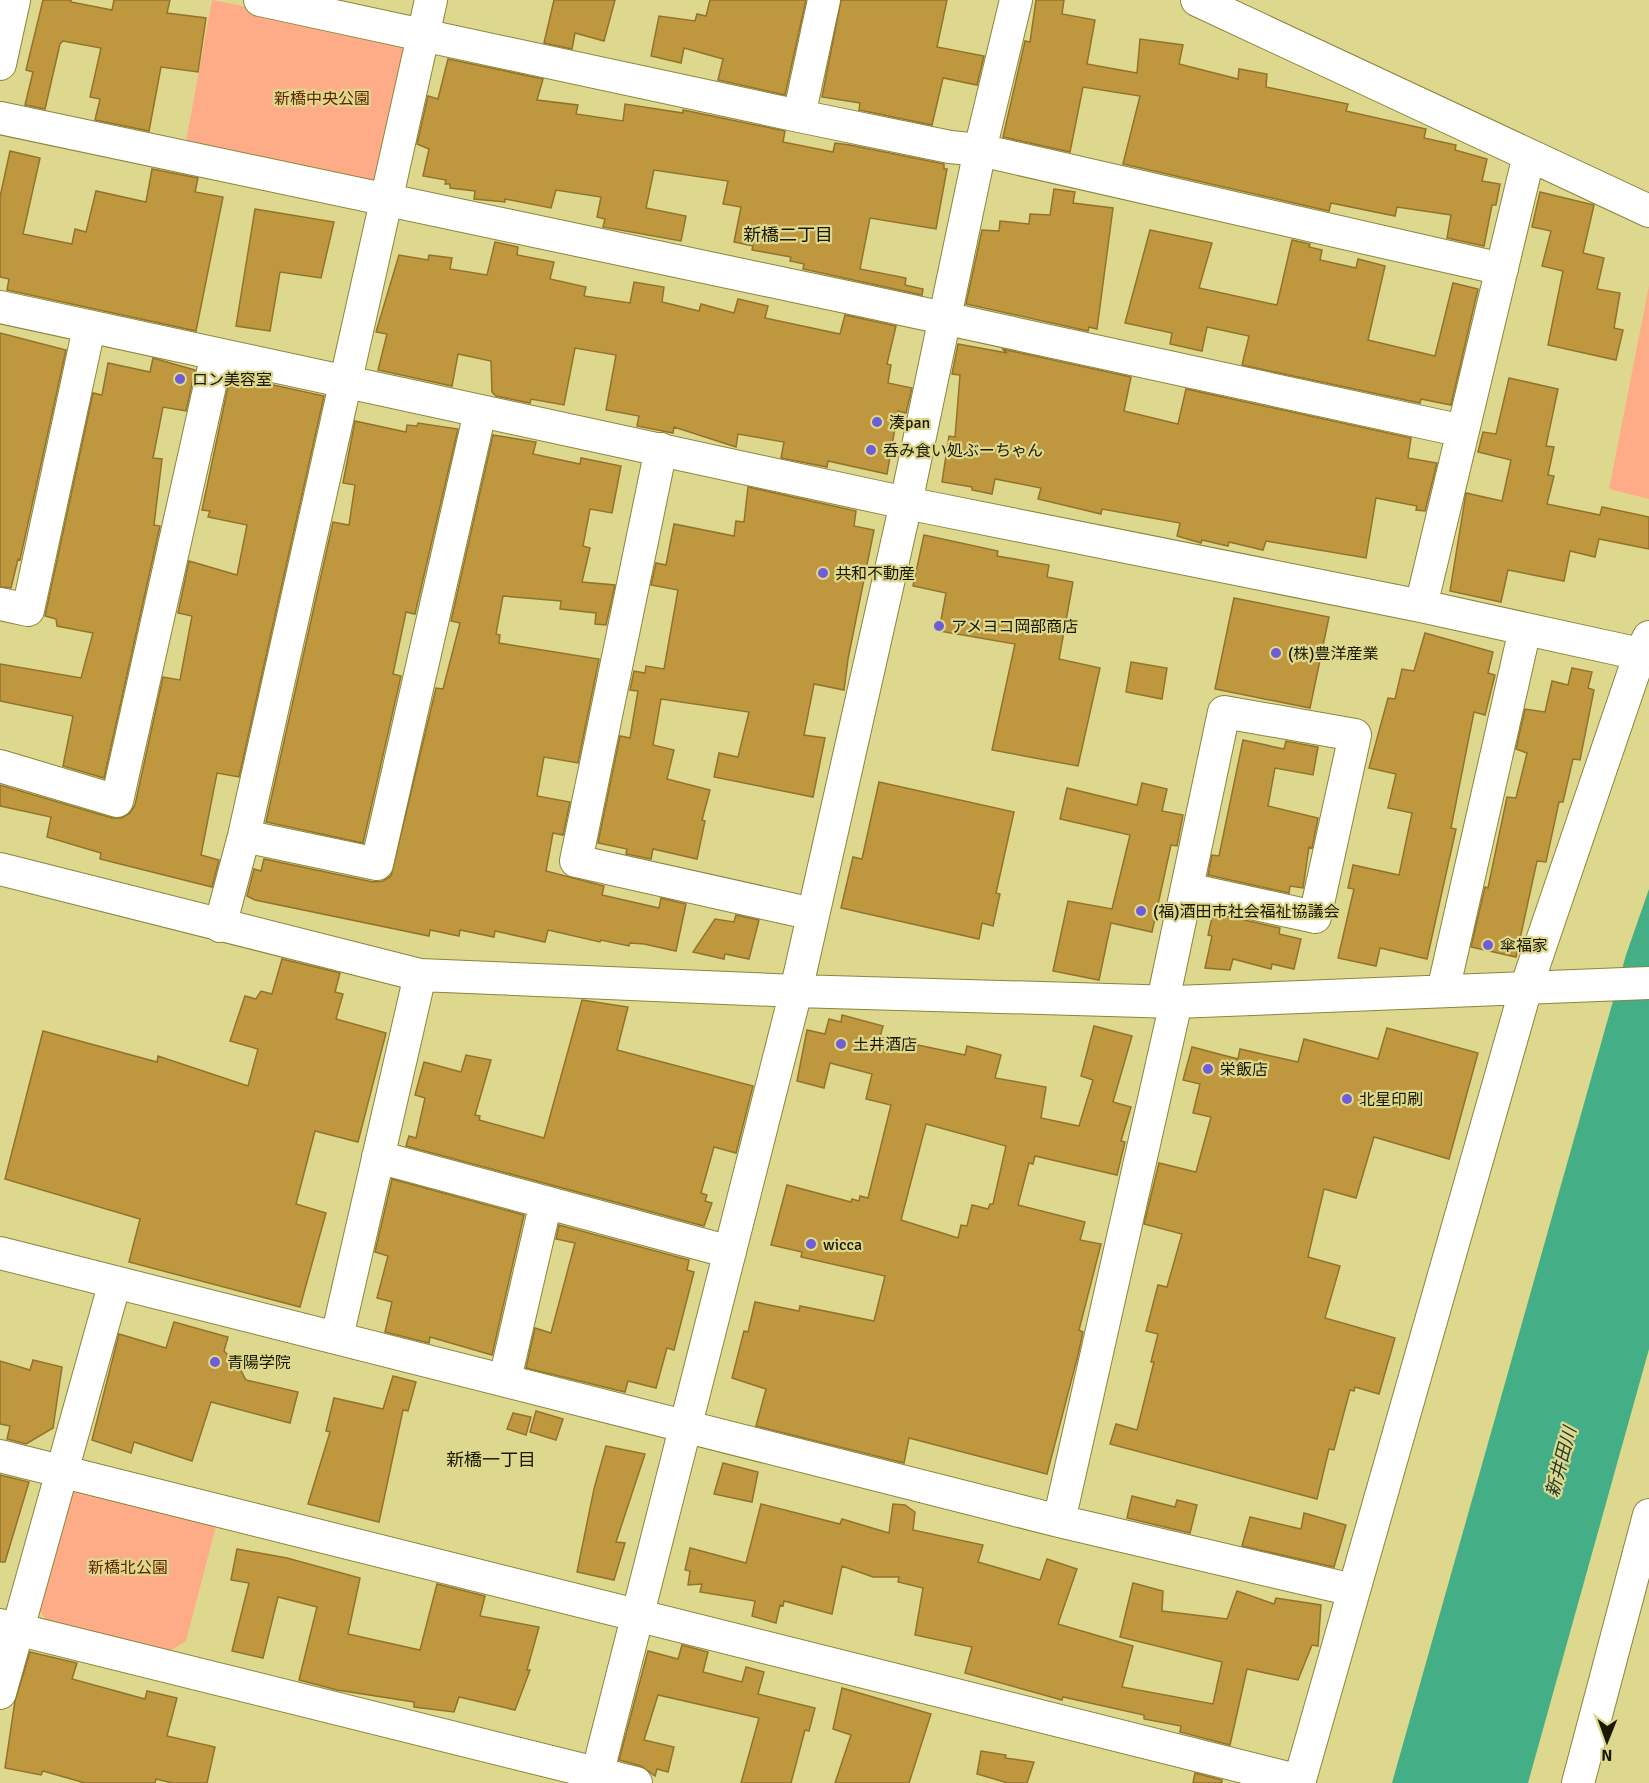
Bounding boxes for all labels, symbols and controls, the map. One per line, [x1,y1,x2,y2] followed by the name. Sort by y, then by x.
[274,89,370,109] park label: 新橋中央公園
[743,224,833,246] district label: 新橋二丁目
[192,370,272,390] place label: ロン美容室
[173,372,187,386] marker: ロン美容室
[889,413,930,433] place label: 湊pan
[870,415,884,429] marker: 湊pan
[883,441,1043,461] place label: 呑み食い処ぶーちゃん
[864,443,878,457] marker: 呑み食い処ぶーちゃん
[835,564,915,584] place label: 共和不動産
[816,566,830,580] marker: 共和不動産
[951,617,1078,637] place label: アメヨコ岡部商店
[932,619,946,633] marker: アメヨコ岡部商店
[1288,644,1379,664] place label: (株)豊洋産業
[1269,646,1283,660] marker: (株)豊洋産業
[1153,902,1340,922] place label: (福)酒田市社会福祉協議会
[1134,904,1148,918] marker: (福)酒田市社会福祉協議会
[1500,936,1548,956] place label: 傘福家
[1481,938,1495,952] marker: 傘福家
[853,1035,917,1055] place label: 土井酒店
[834,1037,848,1051] marker: 土井酒店
[1220,1060,1268,1080] place label: 栄飯店
[1201,1062,1215,1076] marker: 栄飯店
[1359,1090,1423,1110] place label: 北星印刷
[1340,1092,1354,1106] marker: 北星印刷
[823,1235,862,1255] place label: wicca
[804,1237,818,1251] marker: wicca
[227,1353,291,1373] place label: 青陽学院
[208,1355,222,1369] marker: 青陽学院
[1541,1422,1581,1500] water label: 新井田川
[446,1449,536,1471] district label: 新橋一丁目
[88,1558,168,1578] park label: 新橋北公園
[1577,1711,1637,1771] north arrow
[1601,1745,1612,1765] text: N

